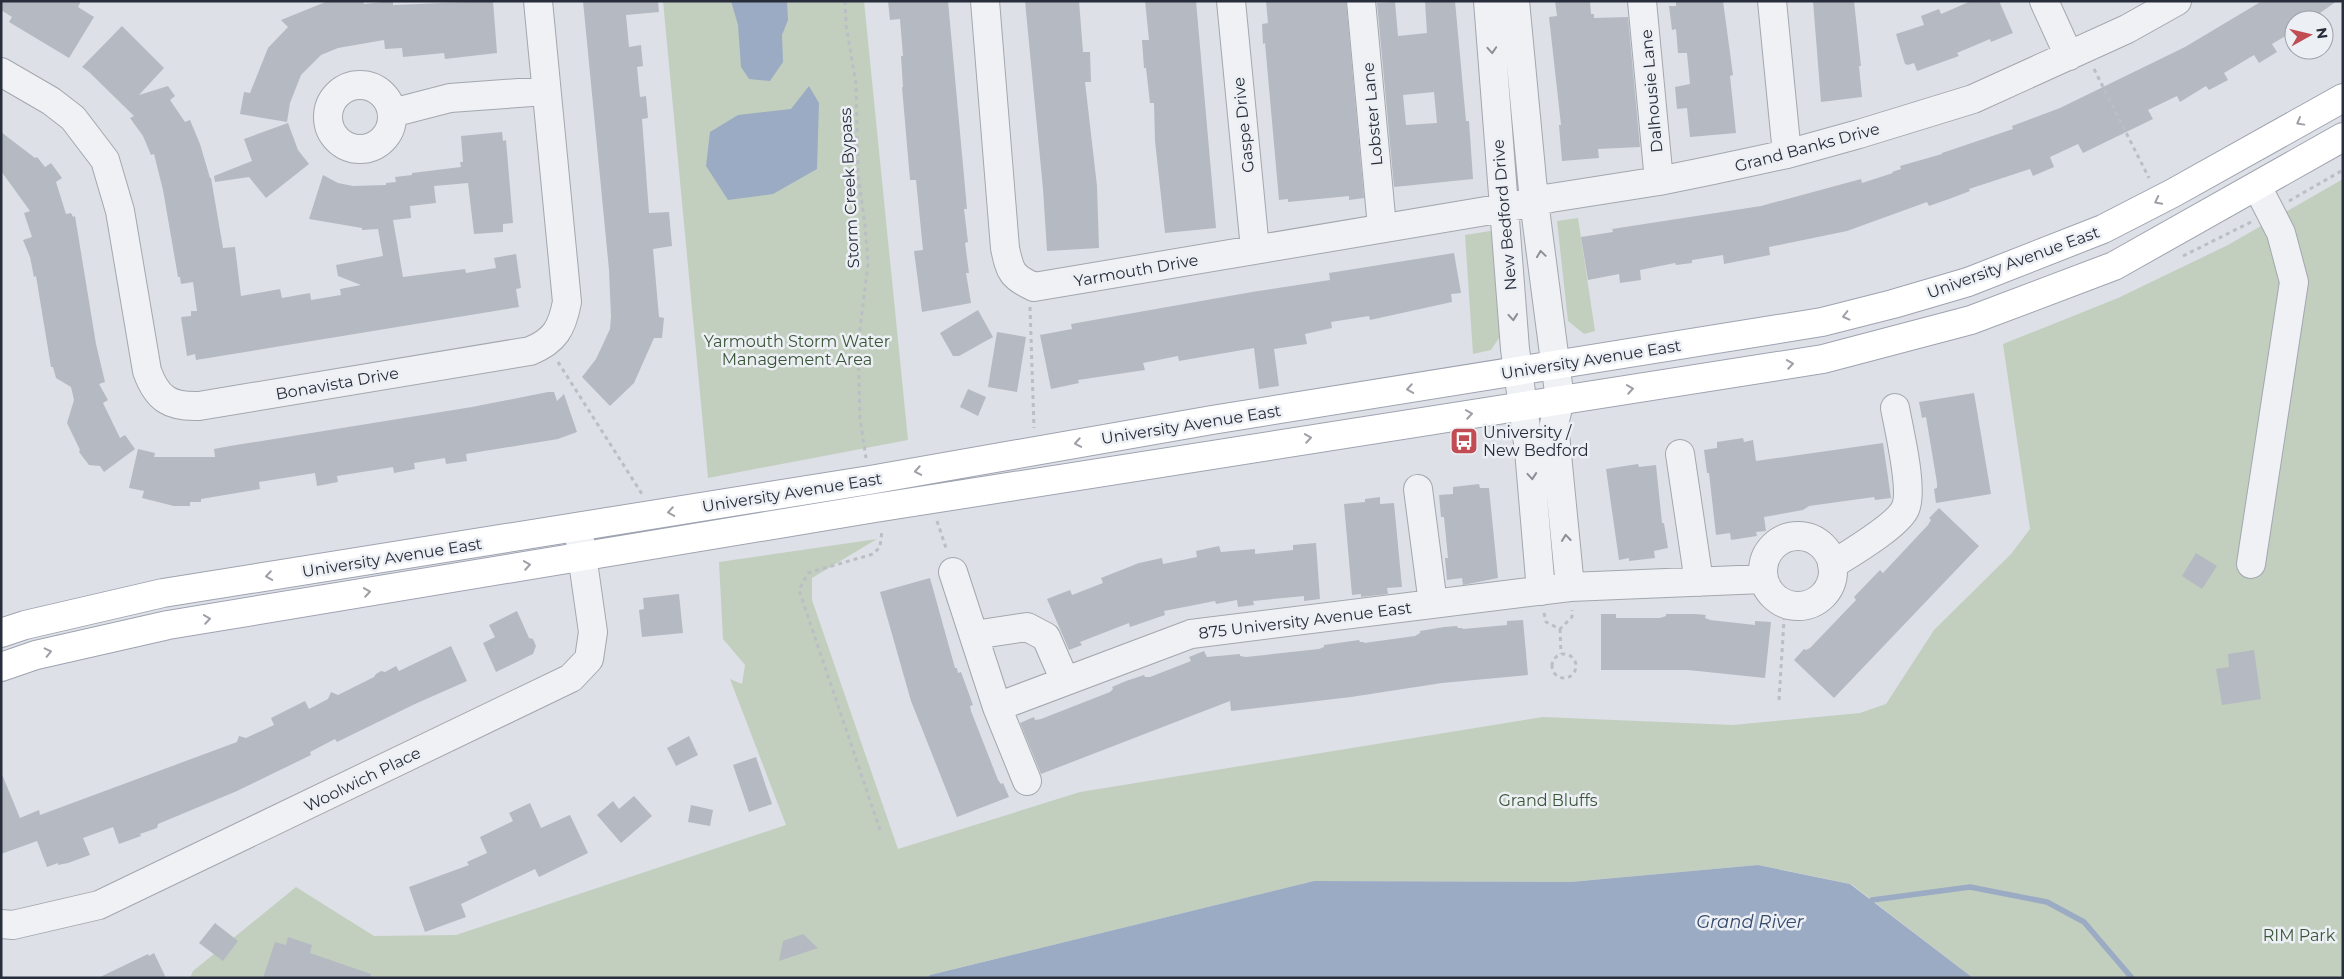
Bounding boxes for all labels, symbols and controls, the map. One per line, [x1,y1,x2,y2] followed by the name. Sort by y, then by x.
[2284,10,2334,60] north arrow
[2312,26,2332,40] text: N
[1637,28,1666,153] street label: Dalhousie Lane
[1486,46,1497,54] one-way arrow
[1359,61,1386,166] street label: Lobster Lane
[1229,76,1258,174] street label: Gaspe Drive
[836,107,863,269] street label: Storm Creek Bypass
[2297,115,2306,125] one-way arrow
[1733,119,1882,176] street label: Grand Banks Drive
[1488,139,1521,291] street label: New Bedford Drive
[2155,195,2164,205] one-way arrow
[1924,222,2102,303] street label: University Avenue East
[1072,250,1200,291] street label: Yarmouth Drive
[1537,250,1547,259] one-way arrow
[1842,310,1850,321] one-way arrow
[1507,313,1518,321] one-way arrow
[704,332,890,369] park label: Yarmouth Storm Water Management Area
[1500,336,1683,383] street label: University Avenue East
[1787,359,1795,370] one-way arrow
[274,363,400,404] street label: Bonavista Drive
[1405,383,1414,393] one-way arrow
[1625,384,1634,394] one-way arrow
[1100,401,1283,448] street label: University Avenue East
[1465,409,1473,419] one-way arrow
[1483,423,1589,460] place label: University / New Bedford
[1449,426,1479,456] bus stop icon: University / New Bedford
[1304,434,1313,444] one-way arrow
[1073,438,1082,448] one-way arrow
[913,466,922,476] one-way arrow
[701,469,884,516] street label: University Avenue East
[1526,472,1537,480] one-way arrow
[667,506,675,517] one-way arrow
[301,534,484,581] street label: University Avenue East
[1560,534,1571,542] one-way arrow
[523,561,532,571] one-way arrow
[264,571,273,581] one-way arrow
[363,587,371,597] one-way arrow
[1197,598,1413,643] street label: 875 University Avenue East
[202,614,211,624] one-way arrow
[43,647,52,658] one-way arrow
[301,743,424,816] street label: Woolwich Place
[1498,791,1598,810] park label: Grand Bluffs
[1696,911,1805,933] water label: Grand River
[2263,926,2336,945] park label: RIM Park

